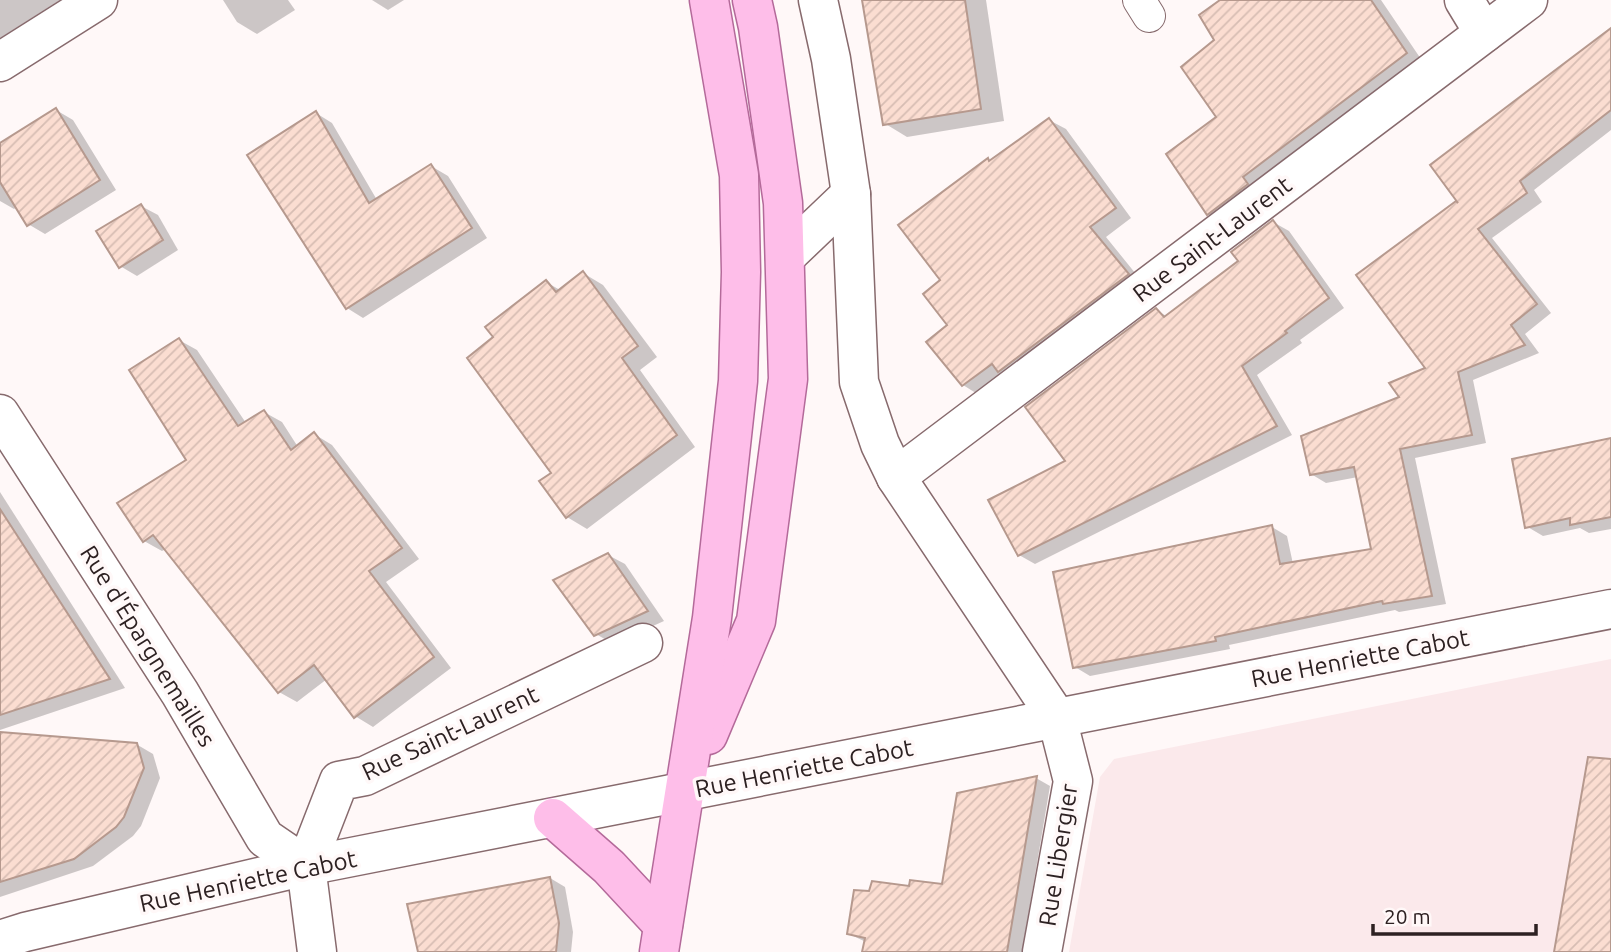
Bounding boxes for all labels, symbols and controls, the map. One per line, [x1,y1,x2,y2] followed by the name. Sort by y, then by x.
[1127,170,1297,307] street label: Rue Saint-Laurent
[75,540,222,752] street label: Rue d'Épargnemailles
[1249,624,1472,692] street label: Rue Henriette Cabot
[358,680,543,786] street label: Rue Saint-Laurent
[693,734,916,802] street label: Rue Henriette Cabot
[1033,782,1083,928] street label: Rue Libergier
[137,845,360,917] street label: Rue Henriette Cabot
[1373,892,1536,936] scale bar
[1384,904,1431,928] text: 20 m

